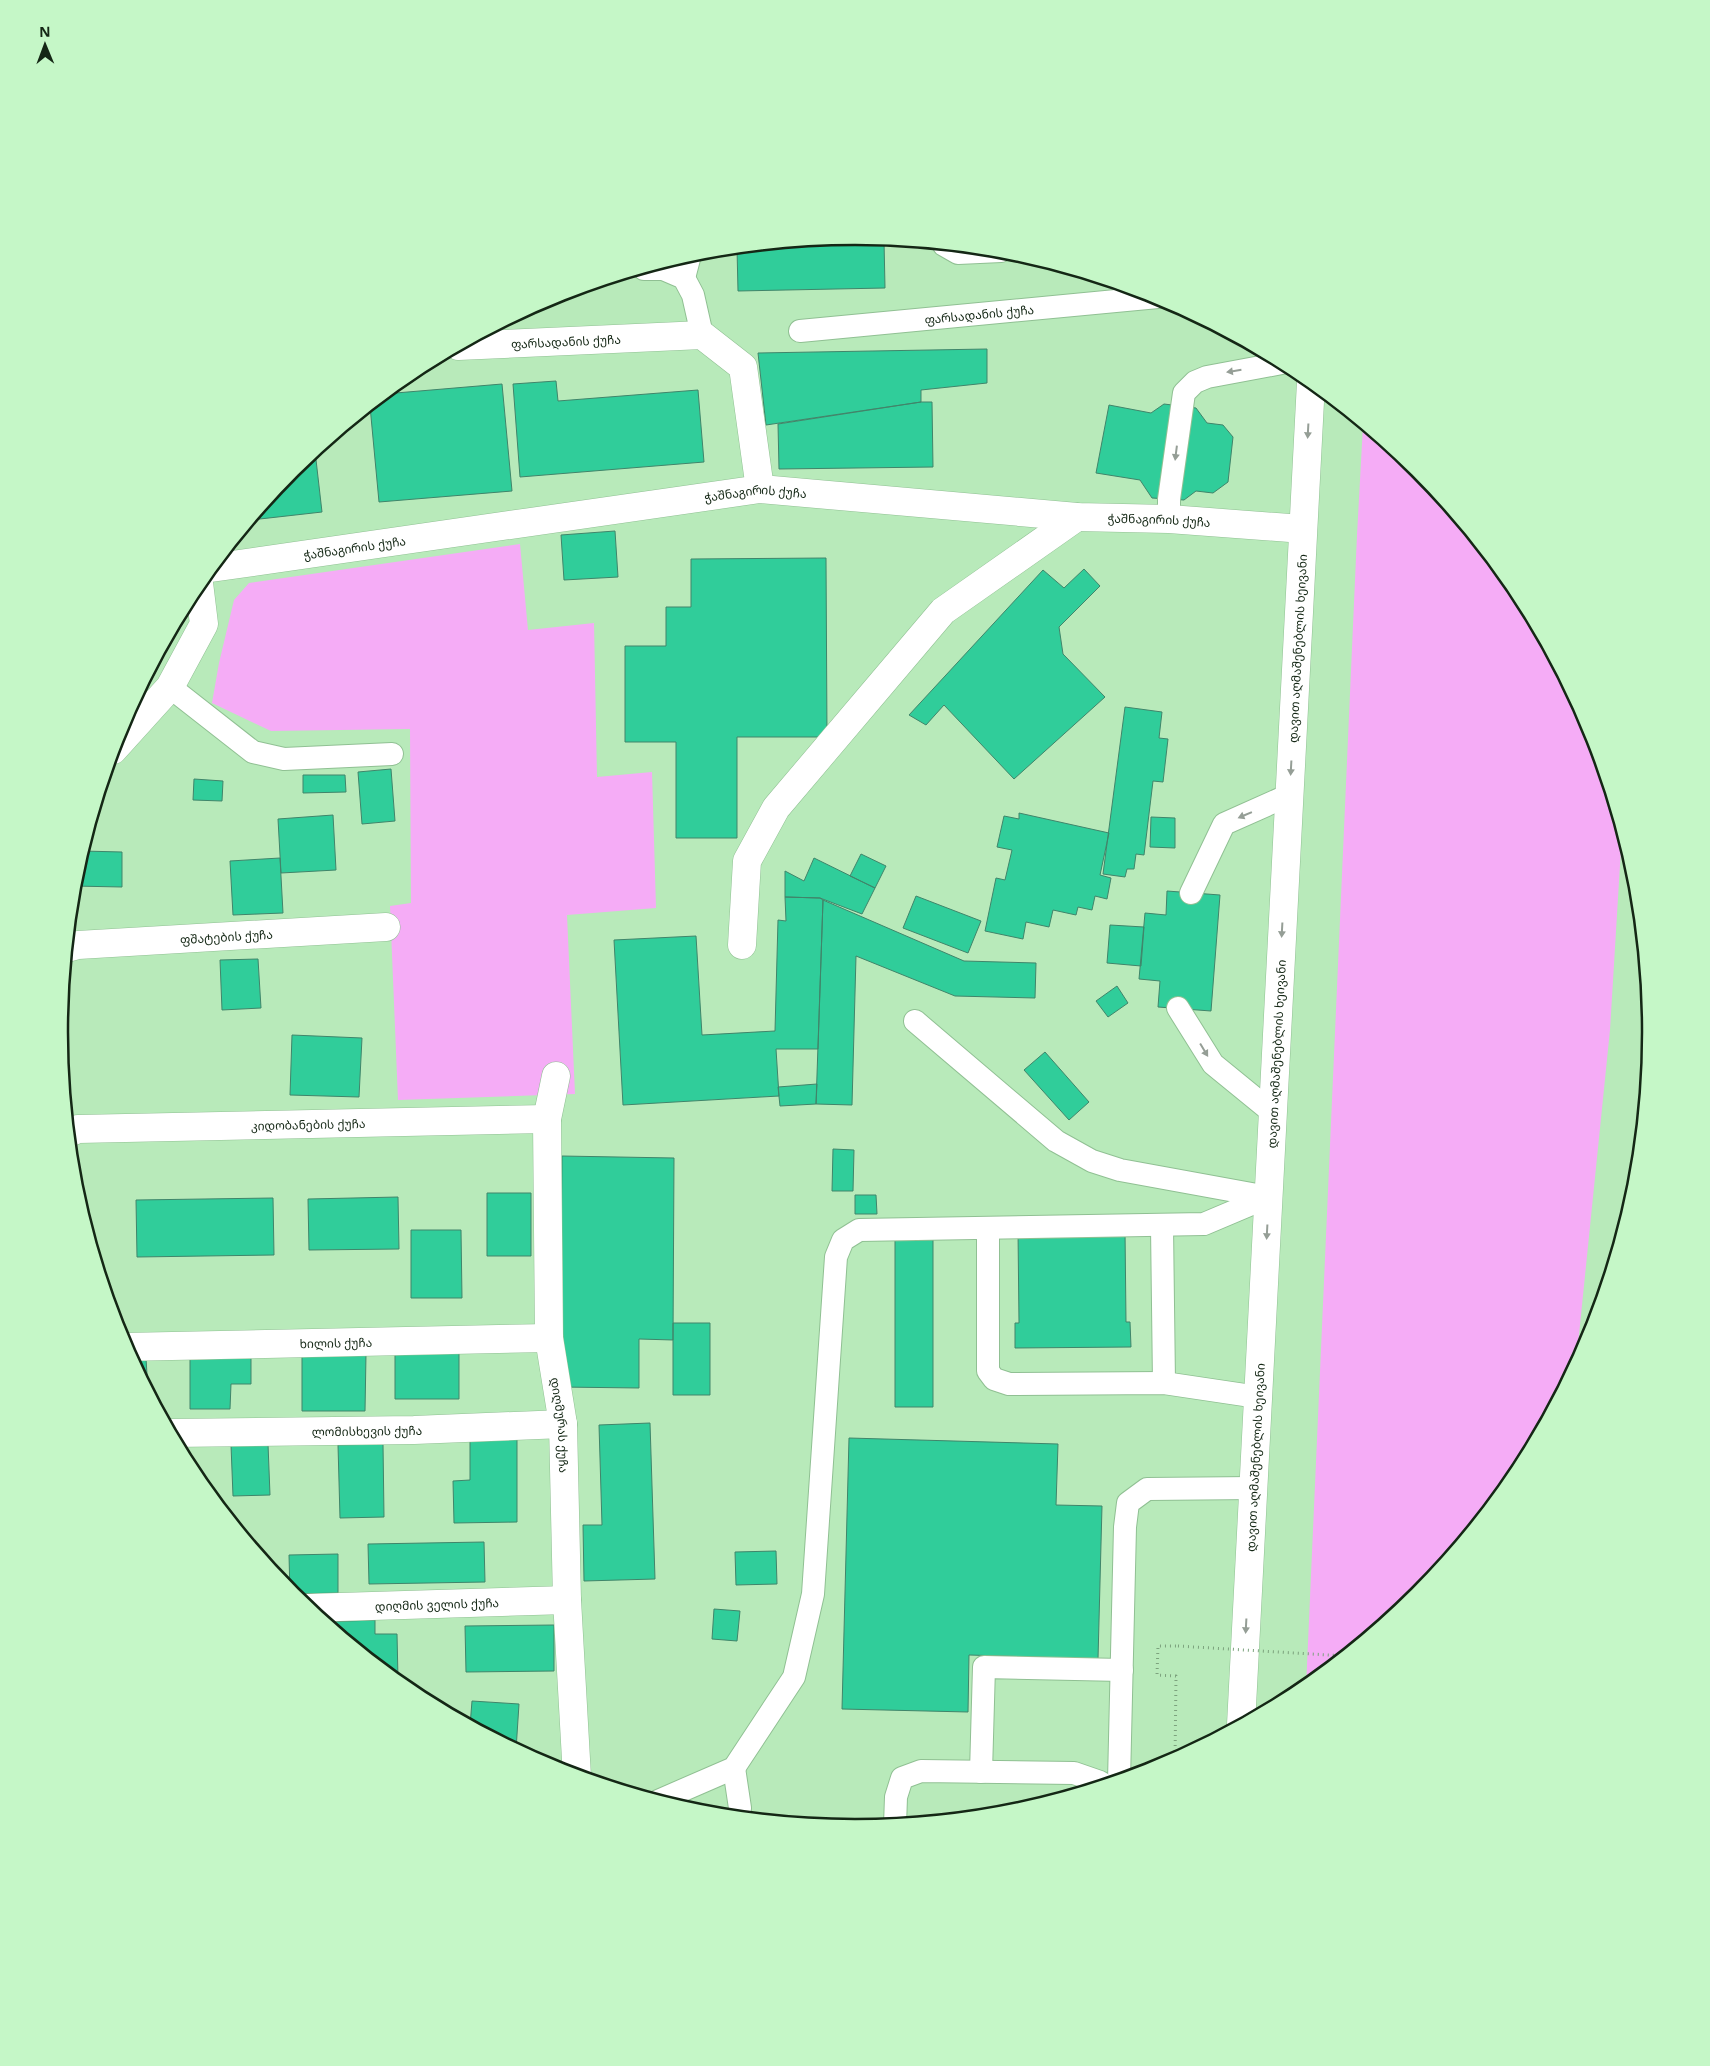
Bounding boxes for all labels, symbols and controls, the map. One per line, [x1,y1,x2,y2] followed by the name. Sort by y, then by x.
[20,20,70,70] north arrow
[39,22,51,41] text: N
[924,300,1035,328] street label: ფარსადანის ქუჩა
[511,330,621,352] street label: ფარსადანის ქუჩა
[1226,367,1242,375] one-way arrow
[1303,423,1311,439] one-way arrow
[1171,445,1179,461] one-way arrow
[703,480,807,505] street label: ჭაშნაგირის ქუჩა
[1107,509,1211,531] street label: ჭაშნაგირის ქუჩა
[302,532,407,563] street label: ჭაშნაგირის ქუჩა
[1284,554,1311,743] street label: დავით აღმაშენებლის ხეივანი
[1286,760,1294,776] one-way arrow
[1238,811,1252,819] one-way arrow
[1278,922,1286,938] one-way arrow
[179,925,273,948] street label: ფშატების ქუჩა
[1263,959,1289,1149] street label: დავით აღმაშენებლის ხეივანი
[1199,1043,1208,1056] one-way arrow
[251,1114,366,1134] street label: კიდობანების ქუჩა
[1262,1224,1270,1240] one-way arrow
[299,1333,372,1352] street label: ხილის ქუჩა
[1242,1363,1268,1552] street label: დავით აღმაშენებლის ხეივანი
[547,1376,573,1473] street label: დიღმურას ქუჩა
[312,1421,423,1440] street label: ლომისხევის ქუჩა
[375,1594,499,1614] street label: დიღმის ველის ქუჩა
[1242,1618,1250,1634] one-way arrow

